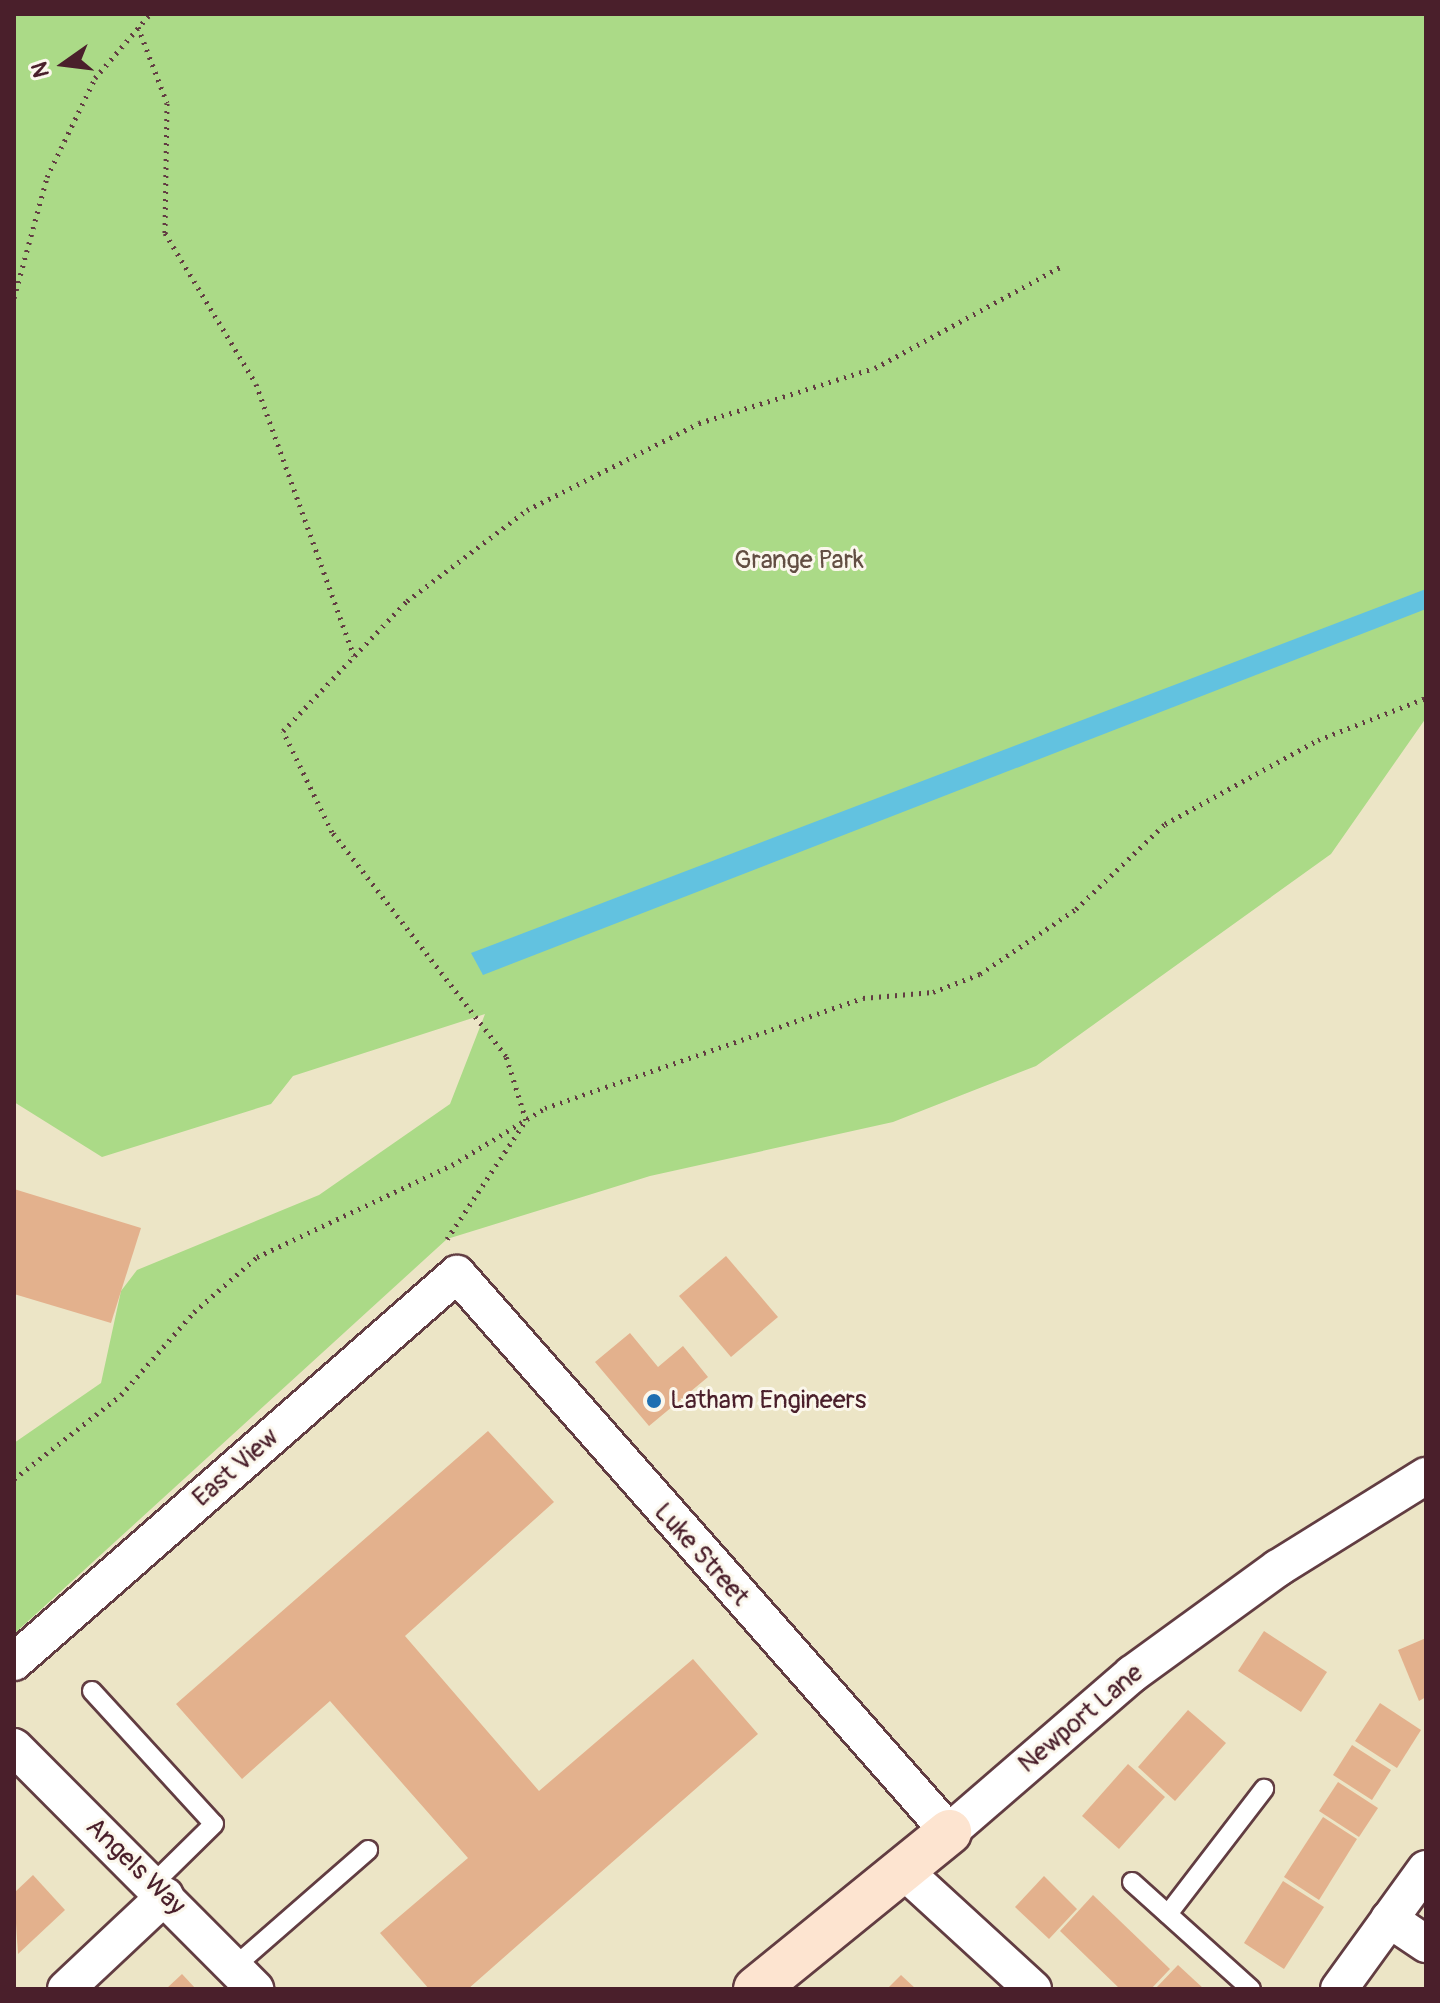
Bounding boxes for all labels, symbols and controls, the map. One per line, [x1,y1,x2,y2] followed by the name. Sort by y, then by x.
[24,24,104,104] north arrow
[25,59,56,80] text: N
[734,545,864,577] park label: Grange Park
[670,1385,866,1417] place label: Latham Engineers
[645,1392,663,1410] marker: Latham Engineers
[187,1422,285,1514] street label: East View
[647,1497,755,1613] street label: Luke Street
[1012,1658,1150,1780] street label: Newport Lane
[79,1812,191,1922] street label: Angels Way

